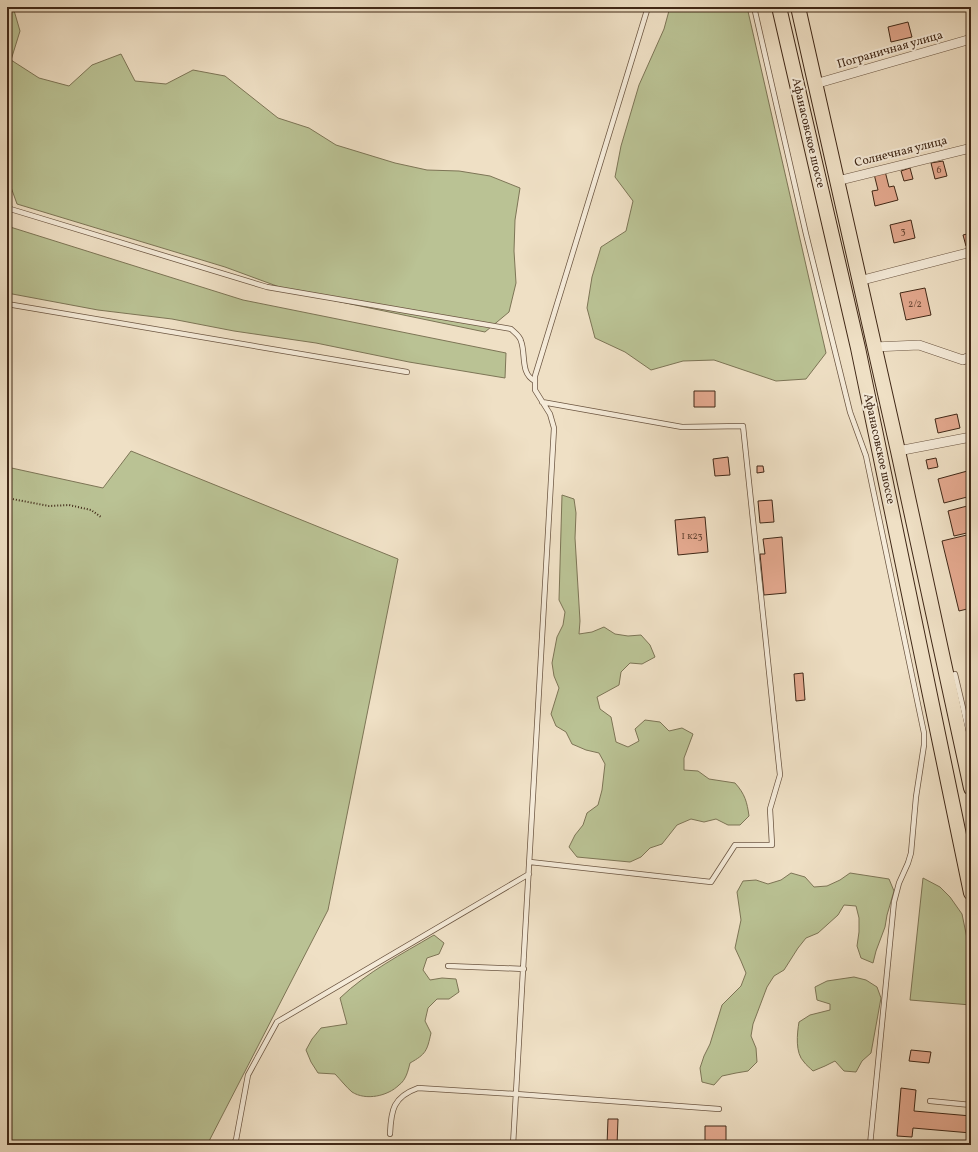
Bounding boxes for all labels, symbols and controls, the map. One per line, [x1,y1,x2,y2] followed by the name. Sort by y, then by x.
[835,27,945,73] street label: Пограничная улица
[788,76,829,190] street label: Афанасовское шоссе
[853,133,949,171] street label: Солнечная улица
[936,163,942,177] house number: 6
[900,224,906,238] house number: 3
[908,297,922,311] house number: 2/2
[859,392,899,506] street label: Афанасовское шоссе
[681,529,703,543] house number: 1 к23

